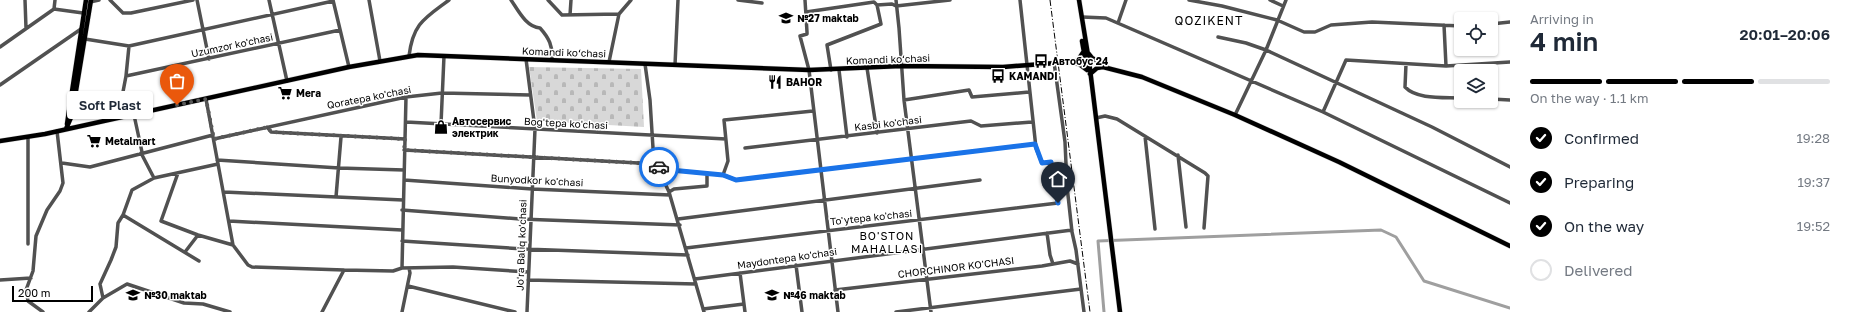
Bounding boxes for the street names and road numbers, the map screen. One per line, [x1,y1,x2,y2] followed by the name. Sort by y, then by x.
[190,30,274,60] street label: Uzumzor ko'chasi
[522,45,606,59] street label: Komandi ko‘chasi
[846,52,930,66] street label: Komandi ko‘chasi
[326,83,412,111] street label: Qoratepa ko'chasi
[854,113,922,133] street label: Kasbi ko'chasi
[524,115,608,131] street label: Bog'tepa ko'chasi
[490,172,584,188] street label: Bunyodkor ko'chasi
[513,199,529,291] street label: Jo'ra Baliq ko'chasi
[829,207,913,227] street label: To'ytepa ko'chasi
[736,245,838,271] street label: Maydontepa ko'chasi
[897,254,1015,280] street label: CHORCHINOR KO'CHASI

